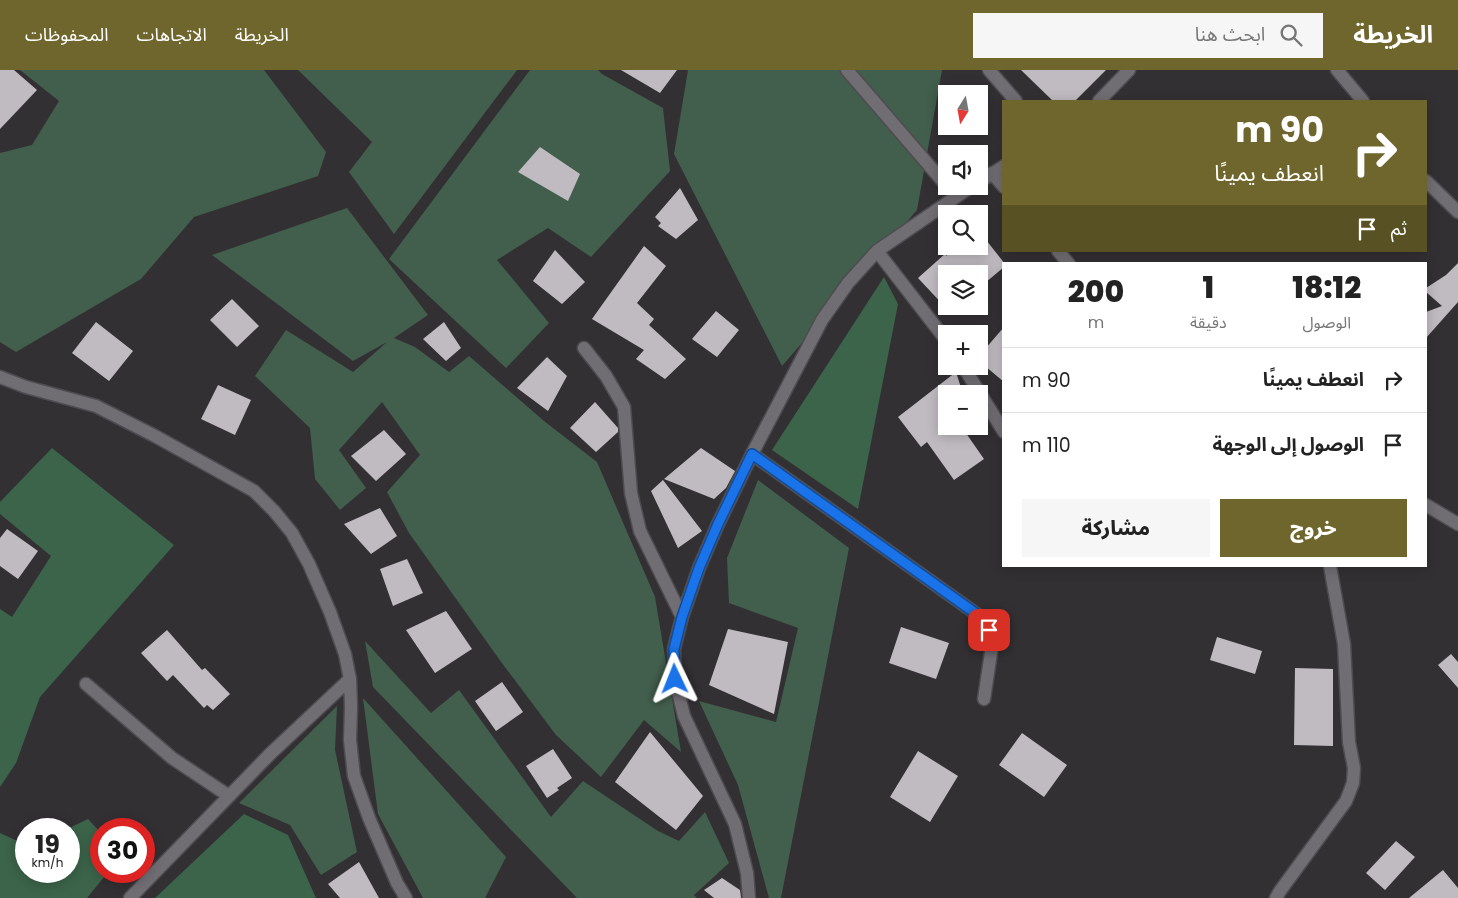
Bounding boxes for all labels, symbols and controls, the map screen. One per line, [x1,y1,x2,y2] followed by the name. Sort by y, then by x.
[973,13,1323,58] search box
[1353,18,1433,51] text: الخريطة
[1195,21,1265,48] text: ابحث هنا
[1277,21,1305,49] icon: search
[25,22,109,47] text: المحفوظات
[137,22,207,47] text: الاتجاهات
[235,22,289,47] text: الخريطة
[938,85,988,135] north arrow
[938,85,988,435] map controls
[1235,105,1324,154] text: 90 m
[1342,120,1407,185] icon: right
[938,145,988,195] button: sound
[1214,158,1324,189] text: انعطف يمينًا
[938,205,988,255] button: search
[1353,215,1381,243] icon: arrive
[1391,215,1407,242] text: ثم
[938,265,988,315] button: layers
[1202,266,1214,309] text: 1
[1292,266,1361,309] text: 18:12
[1068,270,1124,313] text: 200
[1088,311,1104,334] text: m
[1190,311,1227,334] text: دقيقة
[1302,311,1351,334] text: الوصول
[938,325,988,375] button: +
[1263,366,1364,393] text: انعطف يمينًا
[1379,366,1407,394] icon: right
[1022,367,1071,394] text: 90 m
[938,385,988,435] button: −
[1212,431,1364,458] text: الوصول إلى الوجهة
[1379,431,1407,459] icon: arrive
[1022,432,1071,459] text: 110 m
[1022,499,1210,557] button: مشاركة
[1220,499,1407,557] button: خروج
[968,609,1010,651] pin
[975,616,1003,644] icon: arrive
[648,652,700,704] position arrow
[90,818,155,883] speed limit sign: 30
[35,827,60,862] text: 19
[32,854,63,871] text: km/h

